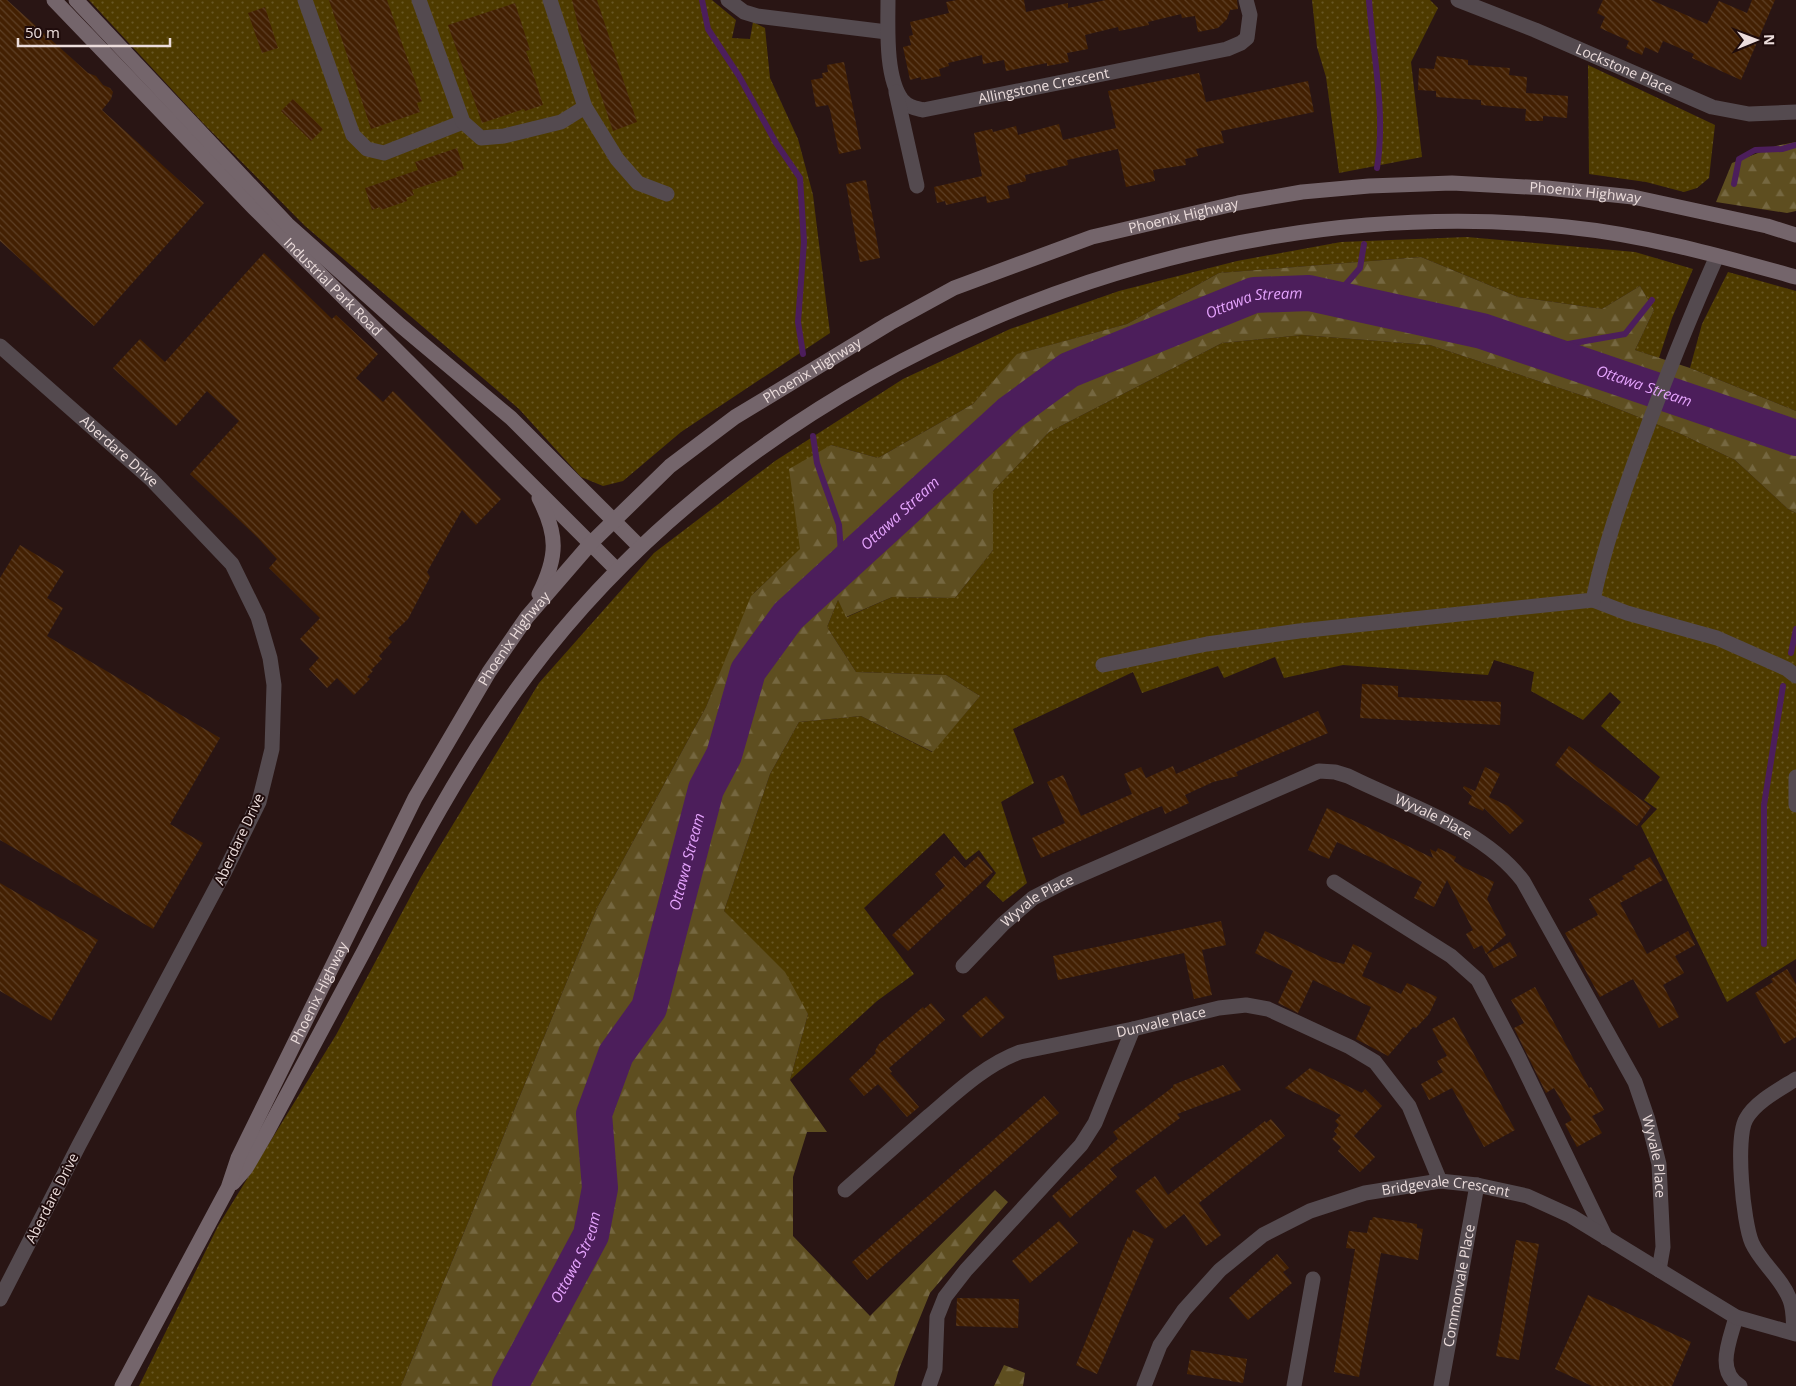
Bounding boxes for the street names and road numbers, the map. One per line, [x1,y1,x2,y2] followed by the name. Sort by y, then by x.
[1573,39,1676,98] street label: Lockstone Place
[976,63,1111,108] street label: Allingstone Crescent
[1529,177,1644,208] street label: Phoenix Highway
[1126,193,1241,237] street label: Phoenix Highway
[280,233,387,340] street label: Industrial Park Road
[759,332,865,407] street label: Phoenix Highway
[76,411,163,491] street label: Aberdare Drive
[473,586,555,689] street label: Phoenix Highway
[1392,789,1476,843] street label: Wyvale Place
[209,790,268,888] street label: Aberdare Drive
[996,869,1076,931] street label: Wyvale Place
[285,937,352,1047] street label: Phoenix Highway
[1114,1002,1208,1041] street label: Dunvale Place
[1638,1113,1671,1198] street label: Wyvale Place
[21,1149,83,1246] street label: Aberdare Drive
[1380,1171,1512,1201] street label: Bridgevale Crescent
[1438,1222,1479,1348] street label: Commonvale Place

